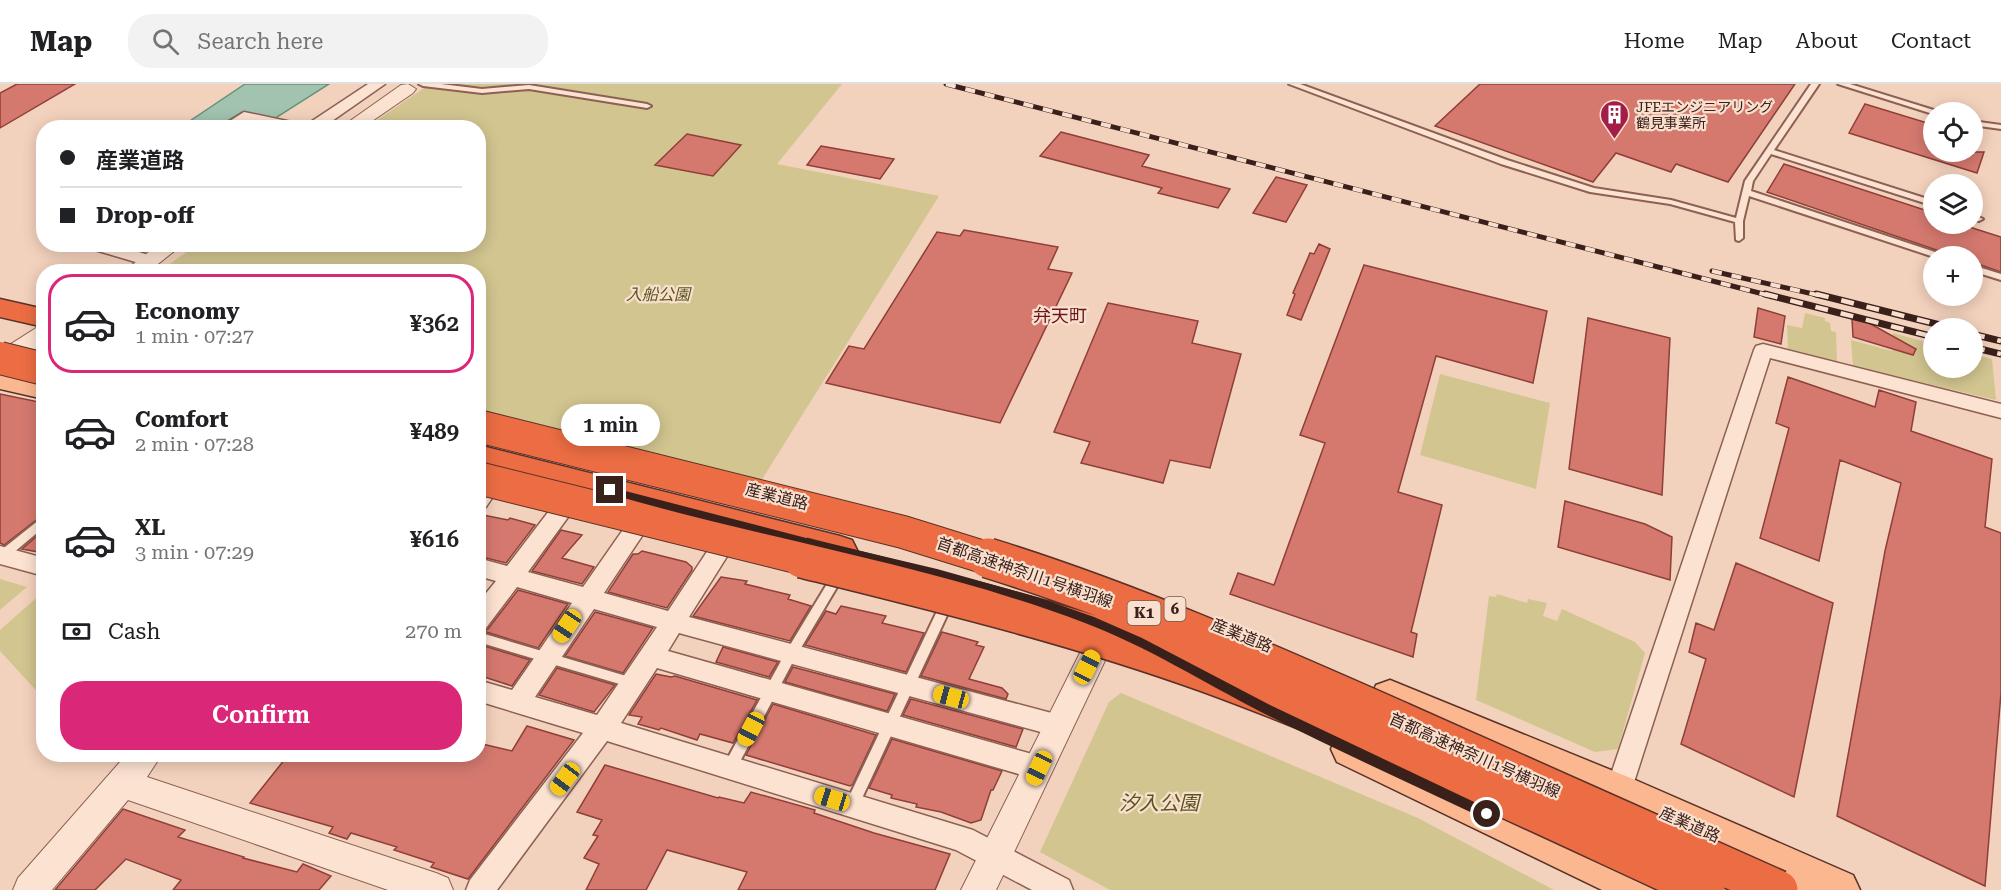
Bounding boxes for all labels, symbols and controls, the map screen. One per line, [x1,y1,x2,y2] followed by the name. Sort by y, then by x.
[128,14,548,68] search box
[30,25,92,58] text: Map
[149,25,182,58] icon: search
[197,29,323,54] text: Search here
[1624,29,1685,53] text: Home
[1718,29,1763,53] text: Map
[1796,29,1858,53] text: About
[1891,29,1971,53] text: Contact
[1599,99,1631,141] building icon: JFEエンジニアリング 鶴見事業所
[1636,99,1773,131] place label: JFEエンジニアリング 鶴見事業所
[1923,102,1983,378] map controls
[1923,102,1983,162] button: locate
[96,148,184,173] text: 産業道路
[1923,174,1983,234] button: layers
[96,203,194,228] text: Drop-off
[1923,246,1983,306] button: +
[626,285,692,304] park label: 入船公園
[63,297,117,351] icon: car
[135,299,239,324] text: Economy
[1033,305,1087,326] district label: 弁天町
[410,311,459,336] text: ¥362
[1923,318,1983,378] button: −
[135,324,254,348] text: 1 min · 07:27
[560,403,660,445] callout: 1 min
[63,405,117,459] icon: car
[135,407,228,432] text: Comfort
[583,413,638,437] text: 1 min
[410,419,459,444] text: ¥489
[135,432,254,456] text: 2 min · 07:28
[596,476,623,503] route end
[744,480,810,513] street label: 産業道路
[63,513,117,567] icon: car
[135,515,165,540] text: XL
[410,527,459,552] text: ¥616
[934,533,1115,612] street label: 首都高速神奈川1号横羽線
[135,540,254,564] text: 3 min · 07:29
[1164,597,1186,621] road number: 6
[1128,601,1160,625] road number: K1
[549,606,585,646] car
[60,615,93,648] icon: cash
[1209,615,1275,656] street label: 産業道路
[108,619,160,644] text: Cash
[405,619,462,643] text: 270 m
[1071,647,1103,687] car
[60,681,462,750] button: Confirm
[931,684,971,710] car
[735,709,767,749] car
[1386,709,1563,802] street label: 首都高速神奈川1号横羽線
[1023,748,1055,788] car
[547,759,583,799] car
[812,785,852,813] car
[1119,791,1202,815] park label: 汐入公園
[1473,800,1500,827] route start
[1657,803,1723,846] street label: 産業道路

